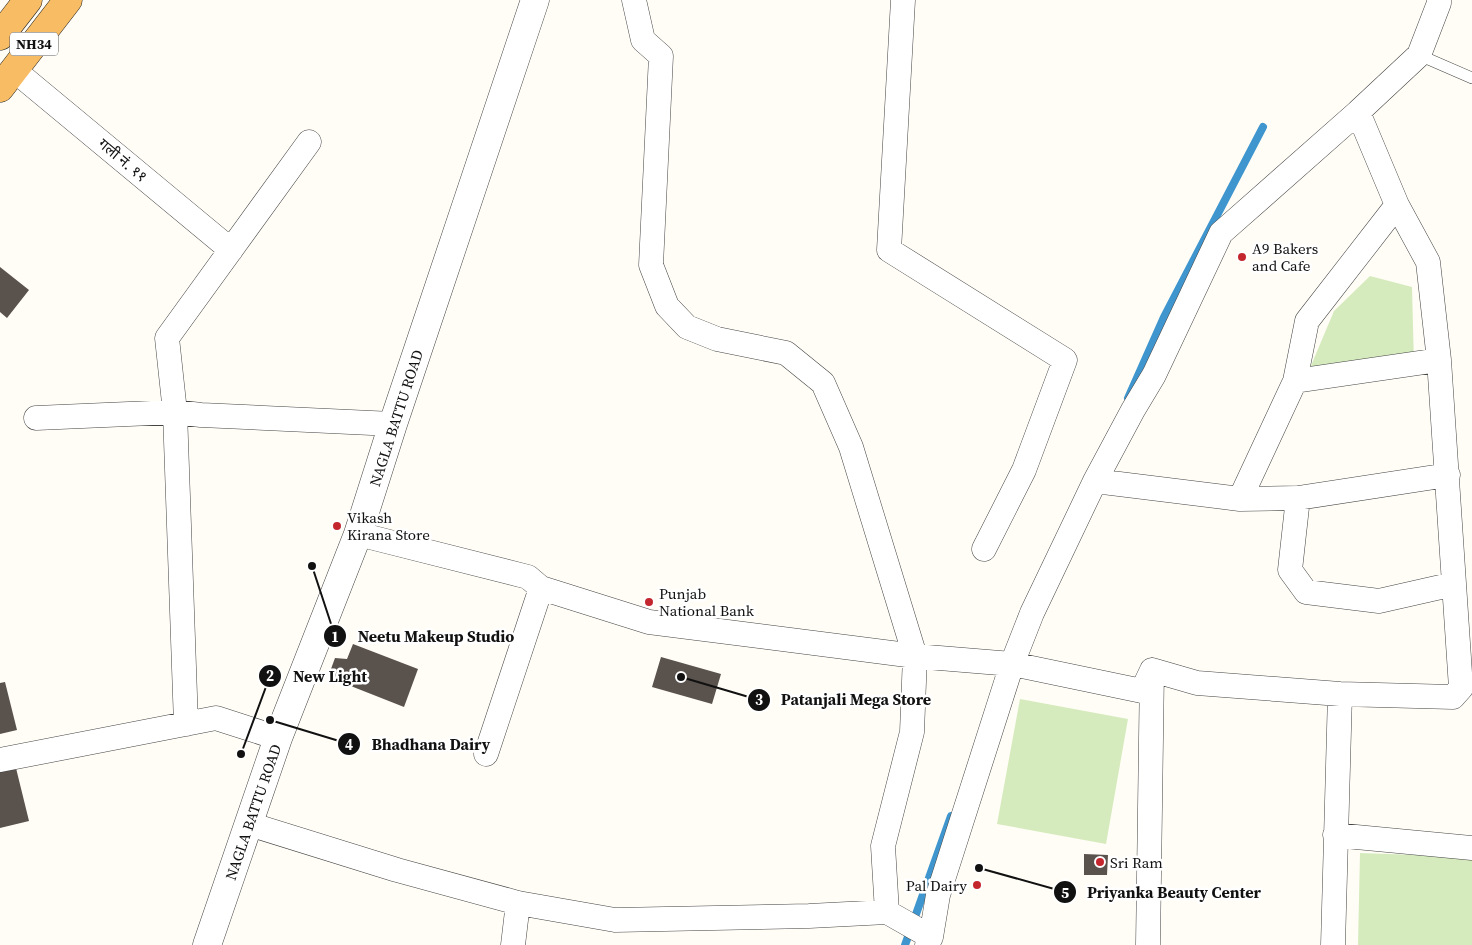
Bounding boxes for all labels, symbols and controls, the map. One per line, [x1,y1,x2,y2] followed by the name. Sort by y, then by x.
[10,33,58,56] road number: NH34
[94,133,152,187] street label: गली नं. ११
[1252,238,1318,276] place label: A9 Bakers and Cafe
[1236,251,1248,263] marker: A9 Bakers and Cafe
[364,347,428,489] street label: NAGLA BATTU ROAD
[347,507,430,545] place label: Vikash Kirana Store
[331,520,343,532] marker: Vikash Kirana Store
[659,583,755,621] place label: Punjab National Bank
[643,596,655,608] marker: Punjab National Bank
[322,621,524,652] callout: Neetu Makeup Studio
[358,625,514,647] text: Neetu Makeup Studio
[331,626,339,647] text: 1
[258,661,377,692] callout: New Light
[266,665,274,686] text: 2
[293,665,367,687] text: New Light
[746,684,941,715] callout: Patanjali Mega Store
[781,688,931,710] text: Patanjali Mega Store
[755,689,763,710] text: 3
[336,729,500,760] callout: Bhadhana Dairy
[372,733,491,755] text: Bhadhana Dairy
[345,734,353,755] text: 4
[220,741,286,883] street label: NAGLA BATTU ROAD
[1110,852,1163,873] place label: Sri Ram
[1094,856,1106,868] marker: Sri Ram
[906,875,967,896] place label: Pal Dairy
[1052,877,1271,908] callout: Priyanka Beauty Center
[971,879,983,891] marker: Pal Dairy
[1087,881,1262,903] text: Priyanka Beauty Center
[1061,882,1069,903] text: 5

